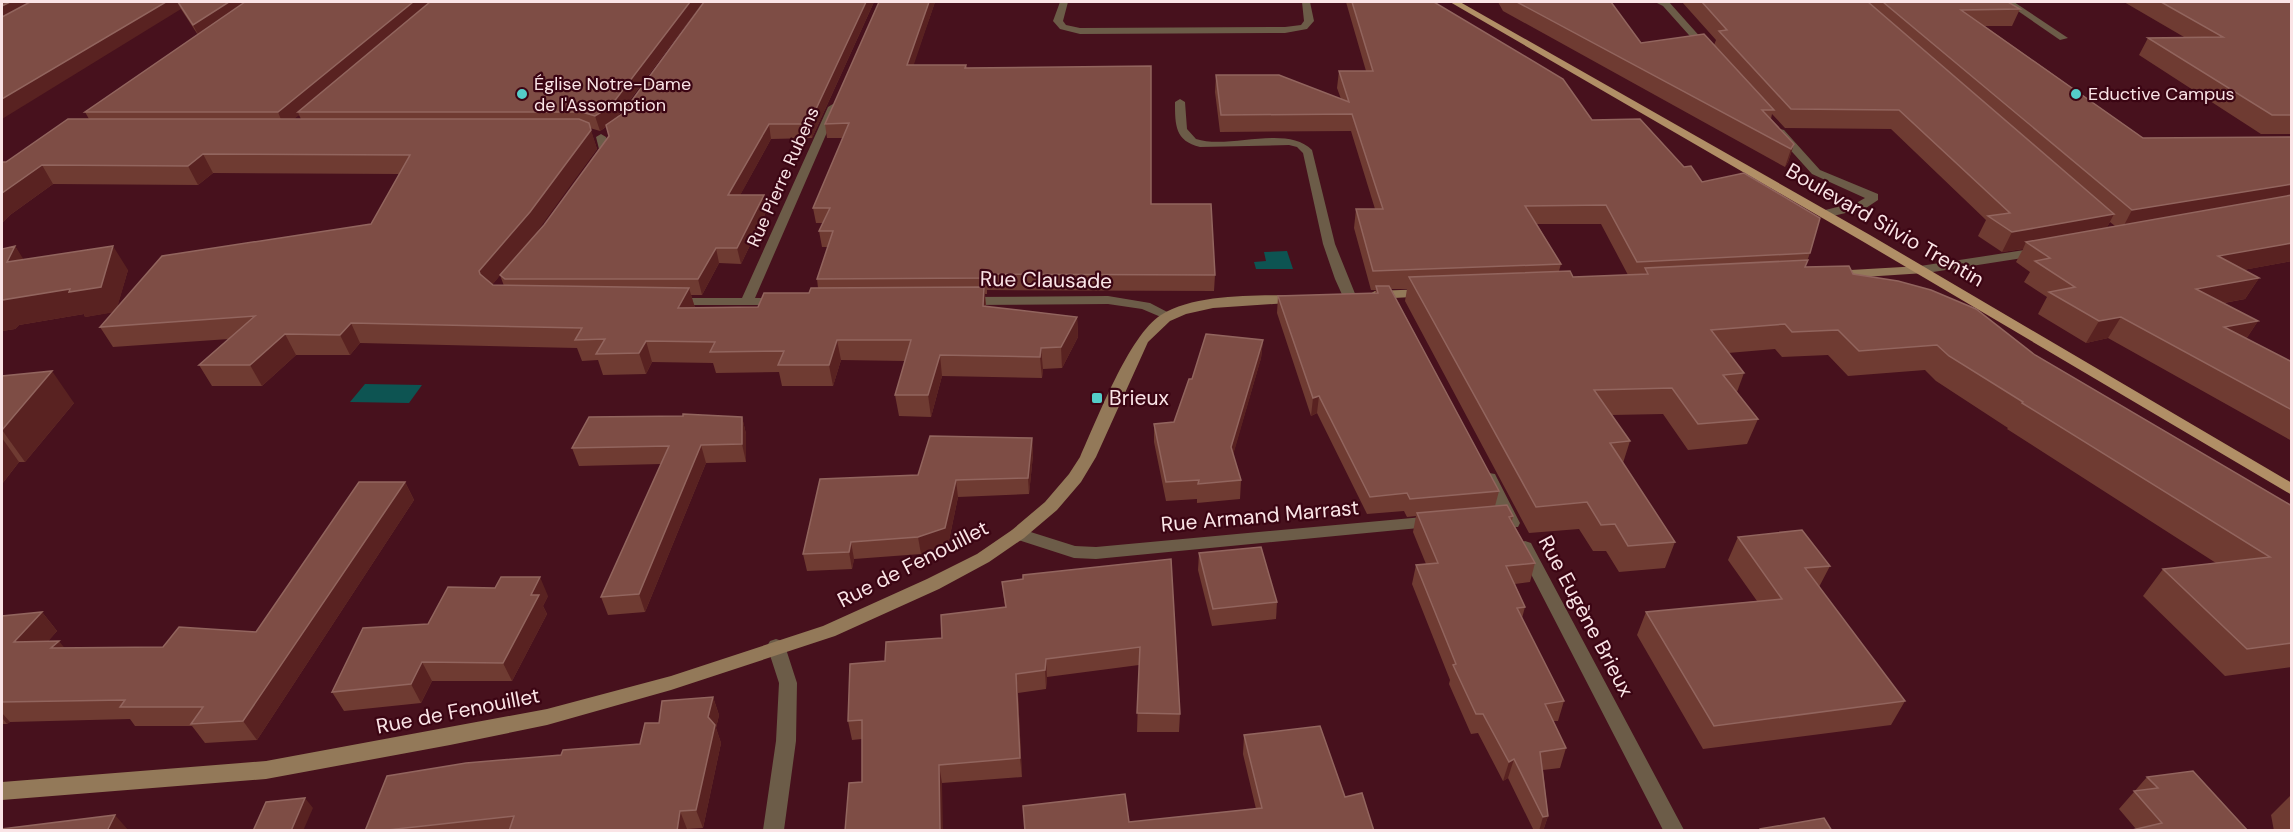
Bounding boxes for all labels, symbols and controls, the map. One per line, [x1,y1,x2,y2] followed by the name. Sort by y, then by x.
[534,72,691,117] place label: Église Notre-Dame de l'Assomption
[2088,82,2235,106] place label: Eductive Campus
[515,87,529,101] marker: Église Notre-Dame de l'Assomption
[2069,87,2083,101] marker: Eductive Campus
[741,103,825,251] street label: Rue Pierre Rubens
[1781,157,1989,293] street label: Boulevard Silvio Trentin
[980,265,1112,295] street label: Rue Clausade
[1109,384,1169,412] place label: Brieux
[1090,391,1104,405] marker: Brieux
[1160,493,1360,539] street label: Rue Armand Marrast
[833,514,993,614] street label: Rue de Fenouillet
[1532,531,1640,701] street label: Rue Eugène Brieux
[374,681,542,741] street label: Rue de Fenouillet

